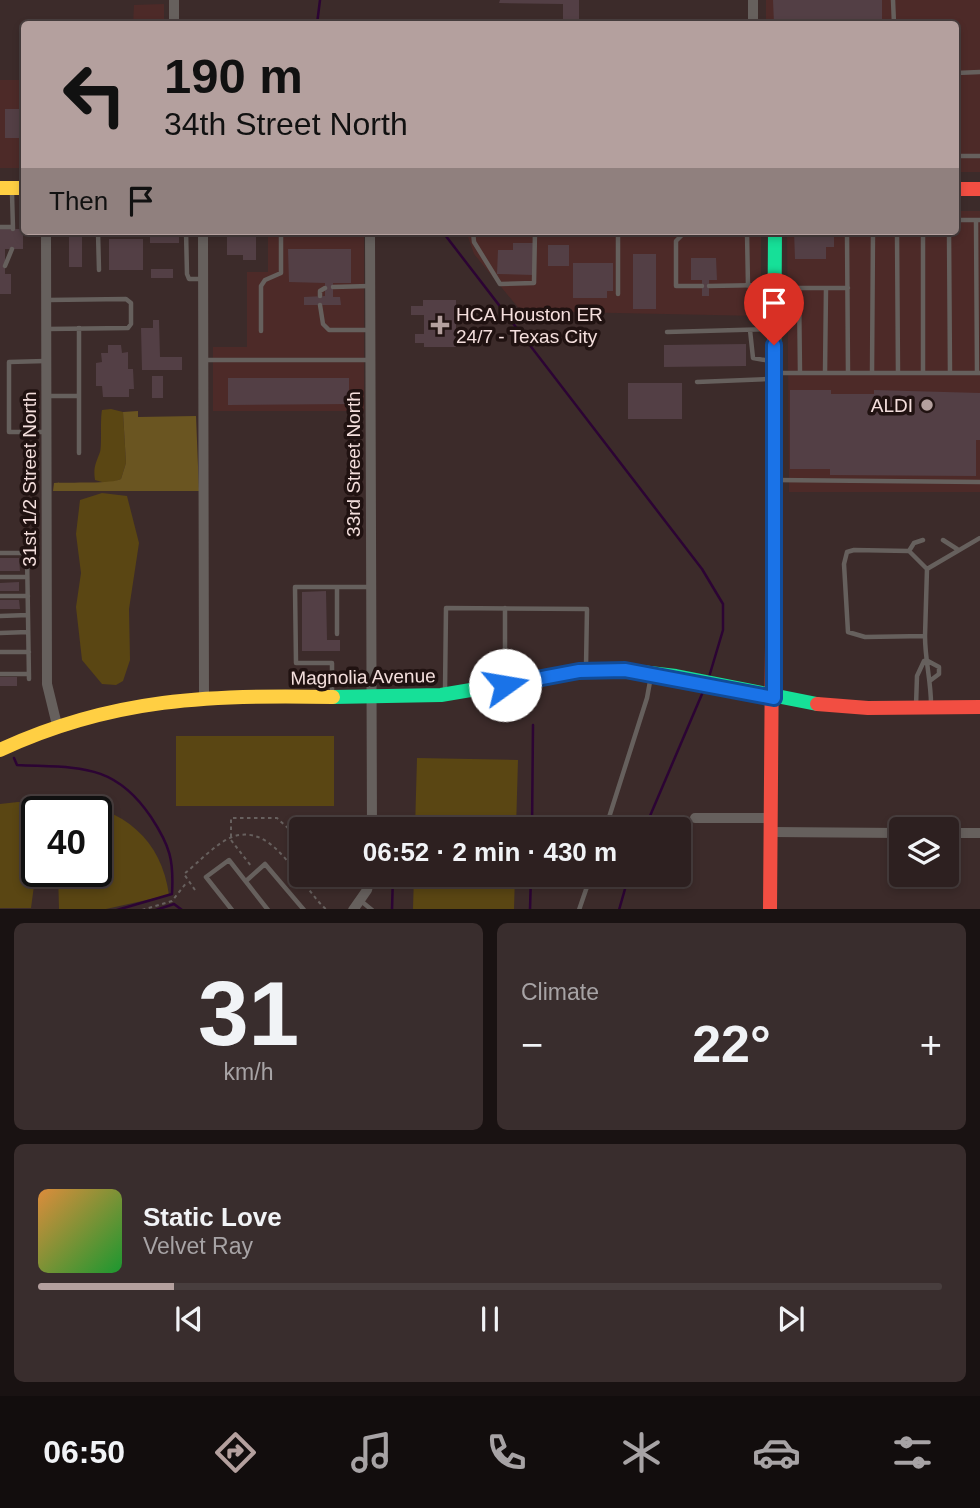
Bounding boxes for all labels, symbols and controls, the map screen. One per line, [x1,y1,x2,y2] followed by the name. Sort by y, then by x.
[49,49,140,140] icon: left
[164,49,303,103] text: 190 m
[164,106,408,142] text: 34th Street North
[122,182,160,220] icon: arrive
[49,186,108,216] text: Then
[744,273,804,345] pin
[755,284,793,322] icon: arrive
[456,304,603,347] place label: HCA Houston ER 24/7 - Texas City
[430,315,450,335] marker: HCA Houston ER 24/7 - Texas City
[19,391,40,567] street label: 31st 1/2 Street North
[343,391,364,537] street label: 33rd Street North
[871,395,913,416] place label: ALDI
[919,397,935,413] marker: ALDI
[468,648,542,722] position arrow
[290,665,436,689] street label: Magnolia Avenue
[21,796,112,887] speed limit sign: 40
[889,817,959,887] map controls
[889,817,959,887] button: layers
[363,837,617,867] text: 06:52 · 2 min · 430 m
[198,963,299,1064] text: 31
[521,979,599,1005] text: Climate
[692,1015,771,1073] text: 22°
[521,1024,543,1066] text: −
[920,1024,942,1066] text: +
[224,1059,273,1085] text: km/h
[143,1202,282,1232] text: Static Love
[143,1233,253,1259] text: Velvet Ray
[170,1300,208,1338] icon: previous
[471,1300,509,1338] icon: pause
[772,1300,810,1338] icon: next
[211,1428,260,1477] icon: directions
[347,1428,396,1477] icon: music
[482,1428,531,1477] icon: phone
[617,1428,666,1477] icon: climate
[752,1428,801,1477] icon: car
[888,1428,937,1477] icon: filters
[43,1434,125,1470] text: 06:50

